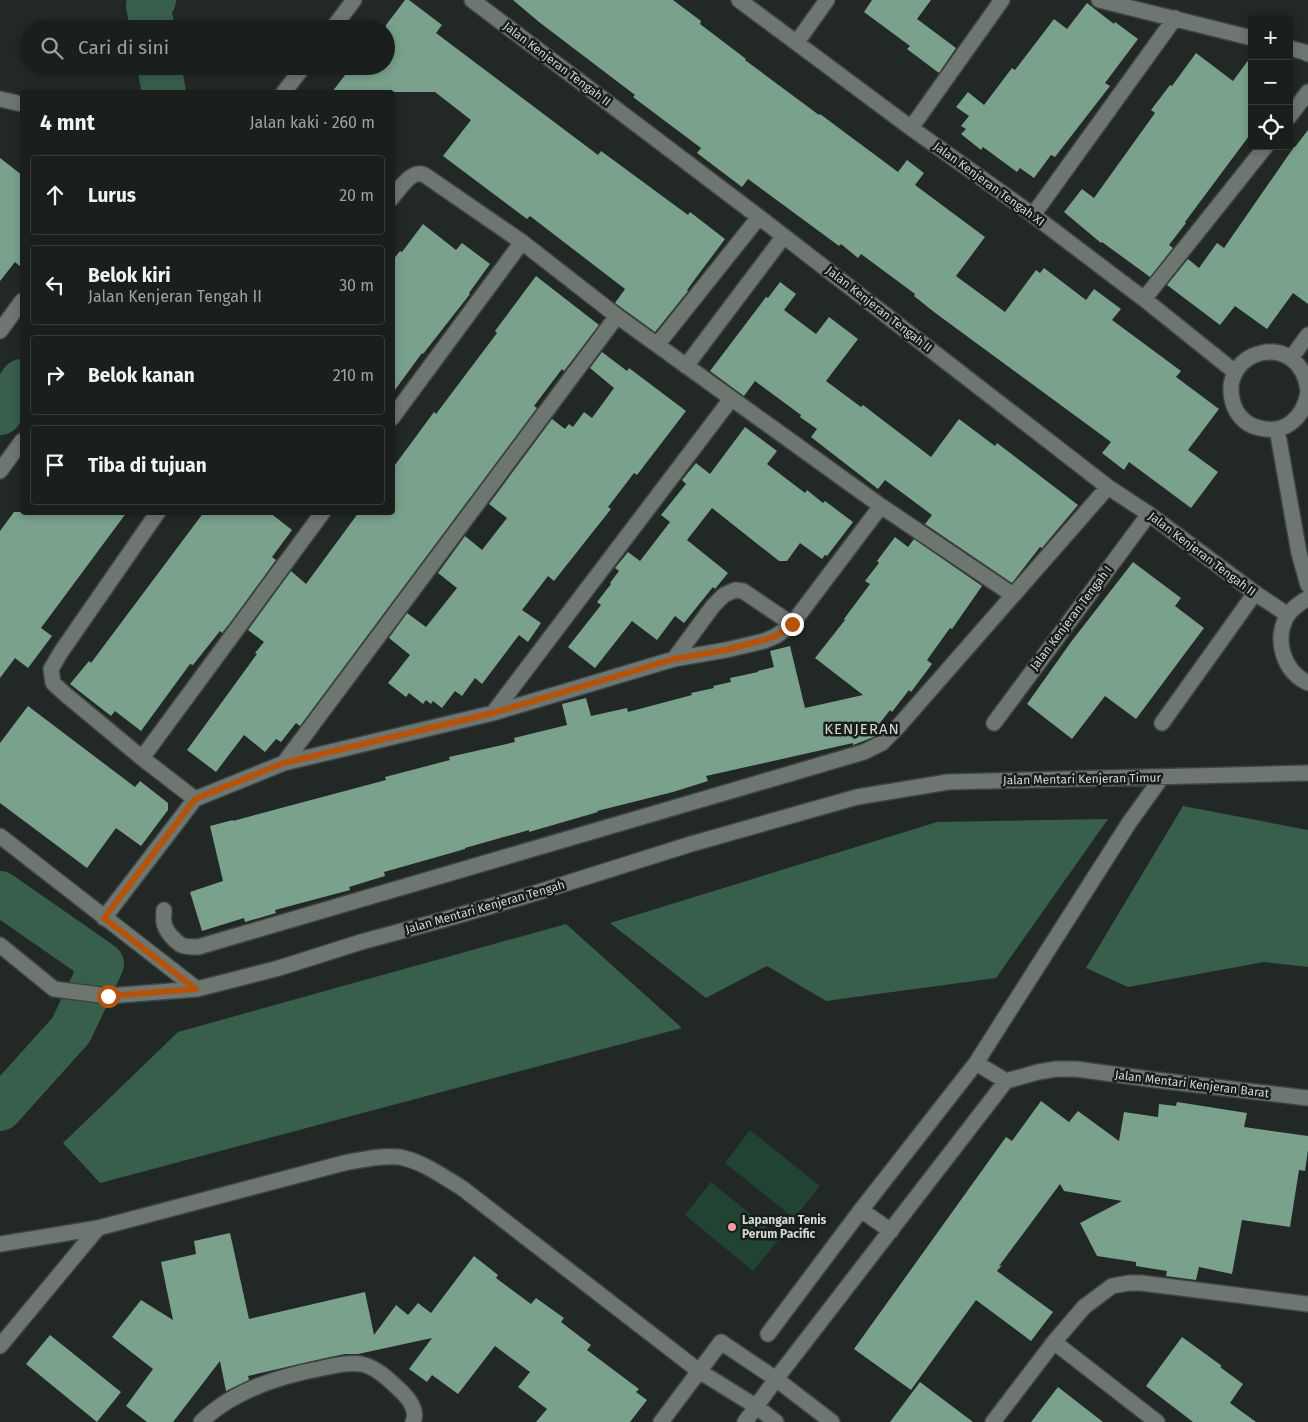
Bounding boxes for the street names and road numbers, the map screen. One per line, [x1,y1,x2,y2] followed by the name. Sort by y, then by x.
[501,19,613,109] street label: Jalan Kenjeran Tengah II
[931,139,1047,229] street label: Jalan Kenjeran Tengah XI
[823,263,935,355] street label: Jalan Kenjeran Tengah II
[1146,509,1258,599] street label: Jalan Kenjeran Tengah II
[1027,563,1115,673] street label: Jalan Kenjeran Tengah I
[1003,771,1161,787] street label: Jalan Mentari Kenjeran Timur
[404,878,566,936] street label: Jalan Mentari Kenjeran Tengah
[1114,1068,1271,1100] street label: Jalan Mentari Kenjeran Barat

